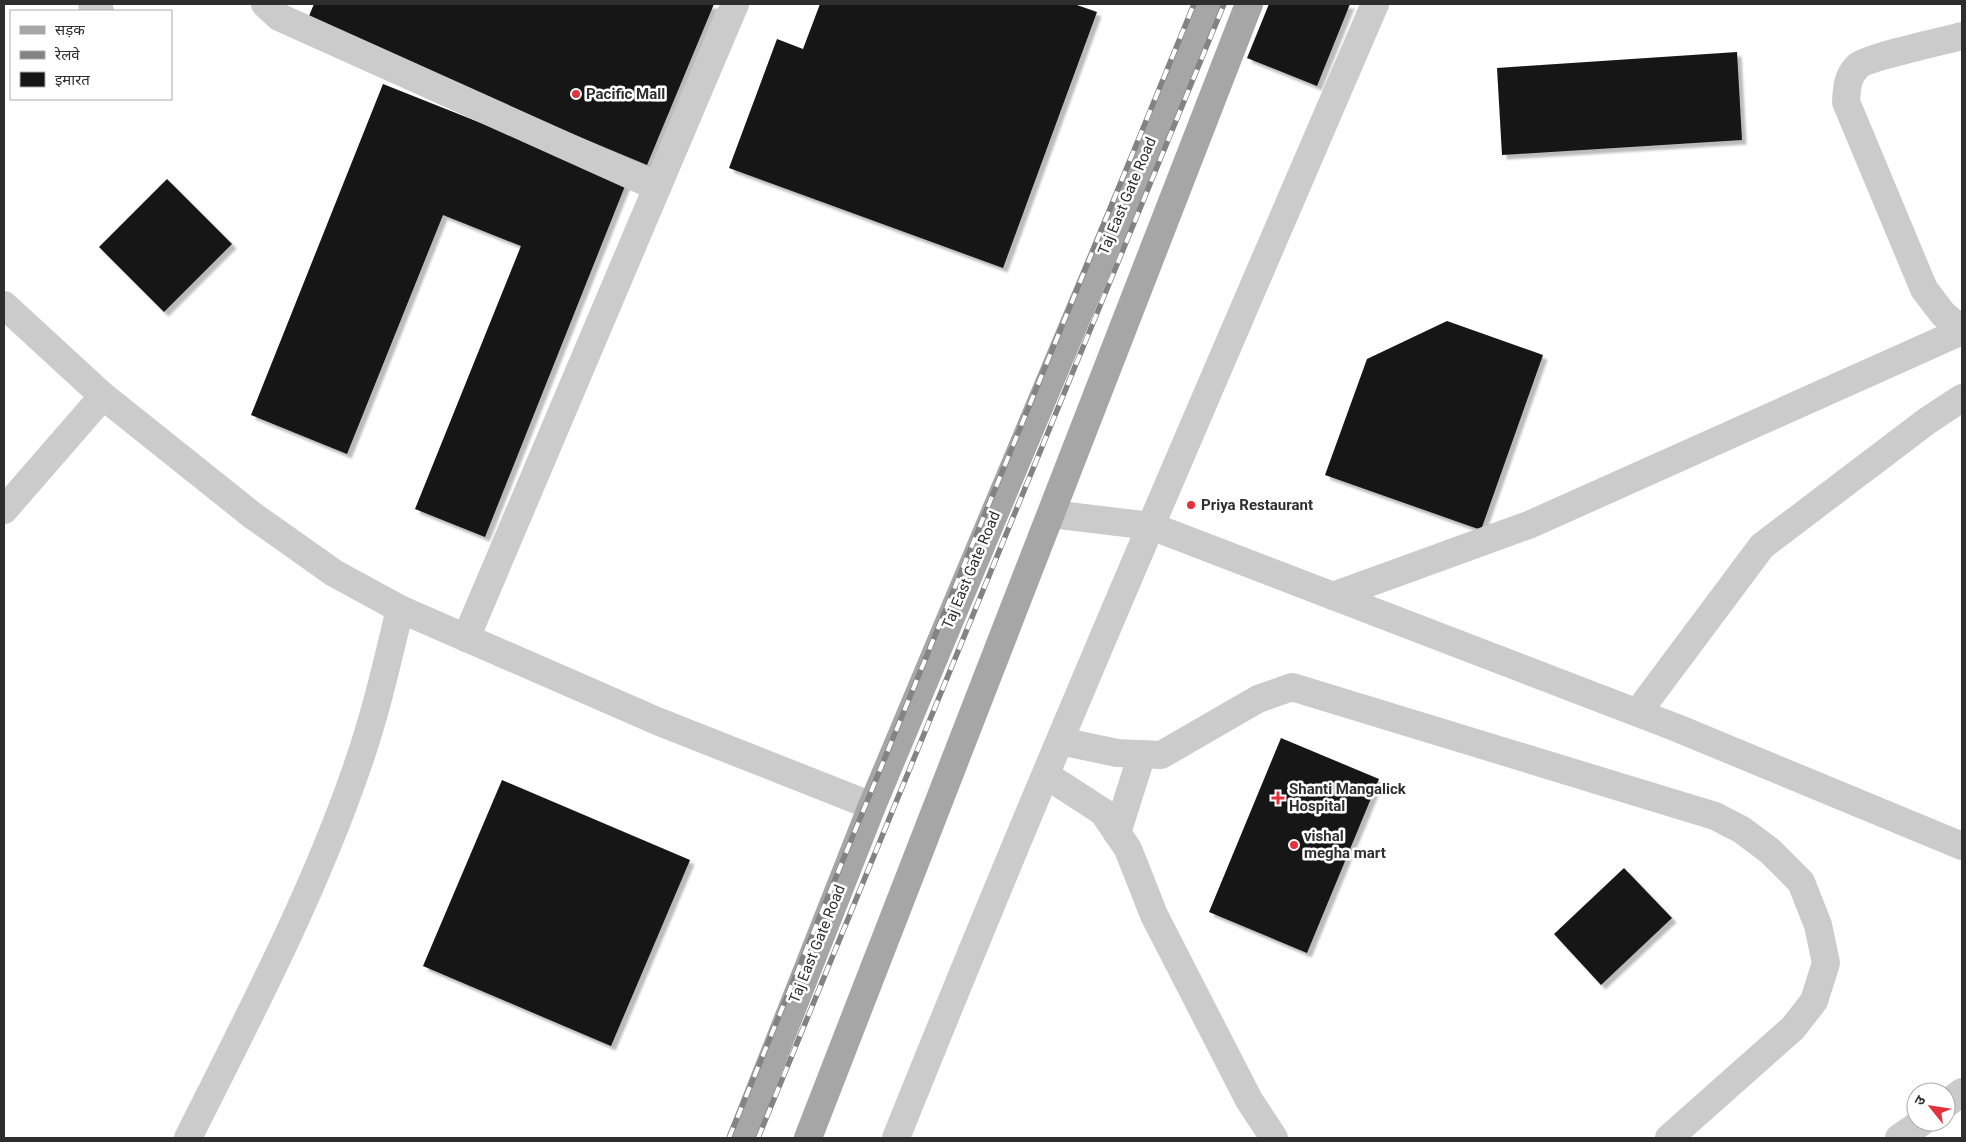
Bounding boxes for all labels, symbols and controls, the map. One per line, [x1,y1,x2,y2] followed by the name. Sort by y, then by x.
[10,10,172,100] legend
[55,21,85,39] text: सड़क
[54,46,80,64] text: रेलवे
[55,71,90,89] text: इमारत
[586,85,665,103] place label: Pacific Mall
[570,88,582,100] marker: Pacific Mall
[1094,134,1160,258] street label: Taj East Gate Road
[1201,496,1313,514] place label: Priya Restaurant
[1185,499,1197,511] marker: Priya Restaurant
[938,508,1004,632] street label: Taj East Gate Road
[1289,780,1407,815] place label: Shanti Mangalick Hospital
[1271,791,1285,805] marker: Shanti Mangalick Hospital
[1304,827,1386,862] place label: vishal megha mart
[1288,839,1300,851] marker: vishal megha mart
[785,882,849,1006] street label: Taj East Gate Road
[1906,1082,1956,1132] north arrow
[1911,1092,1929,1108] text: उ

